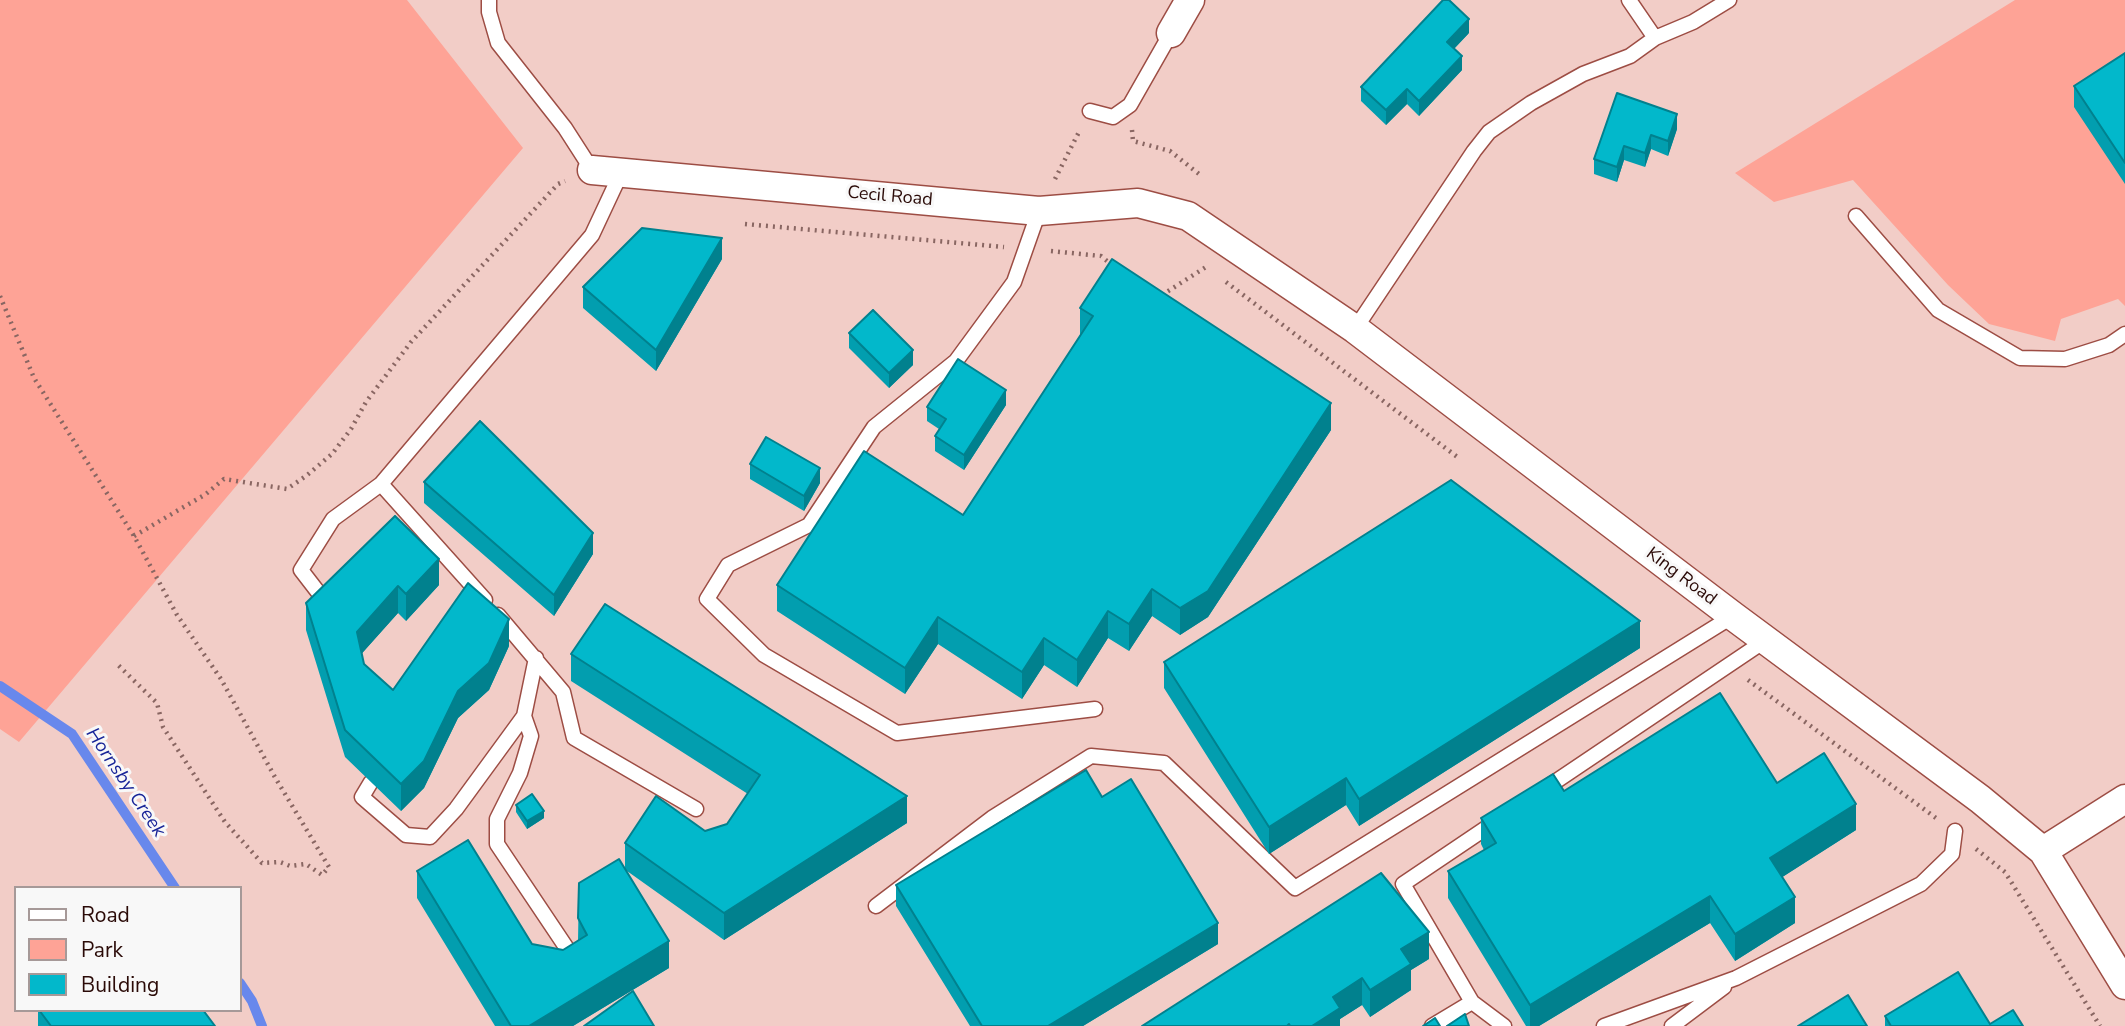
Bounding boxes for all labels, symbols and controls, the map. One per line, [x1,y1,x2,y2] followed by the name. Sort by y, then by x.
[847,183,933,211] street label: Cecil Road
[1641,543,1721,611] street label: King Road
[80,724,170,842] water label: Hornsby Creek
[14,886,242,1012] legend
[81,901,130,929] text: Road
[81,936,123,964] text: Park
[81,971,159,999] text: Building

